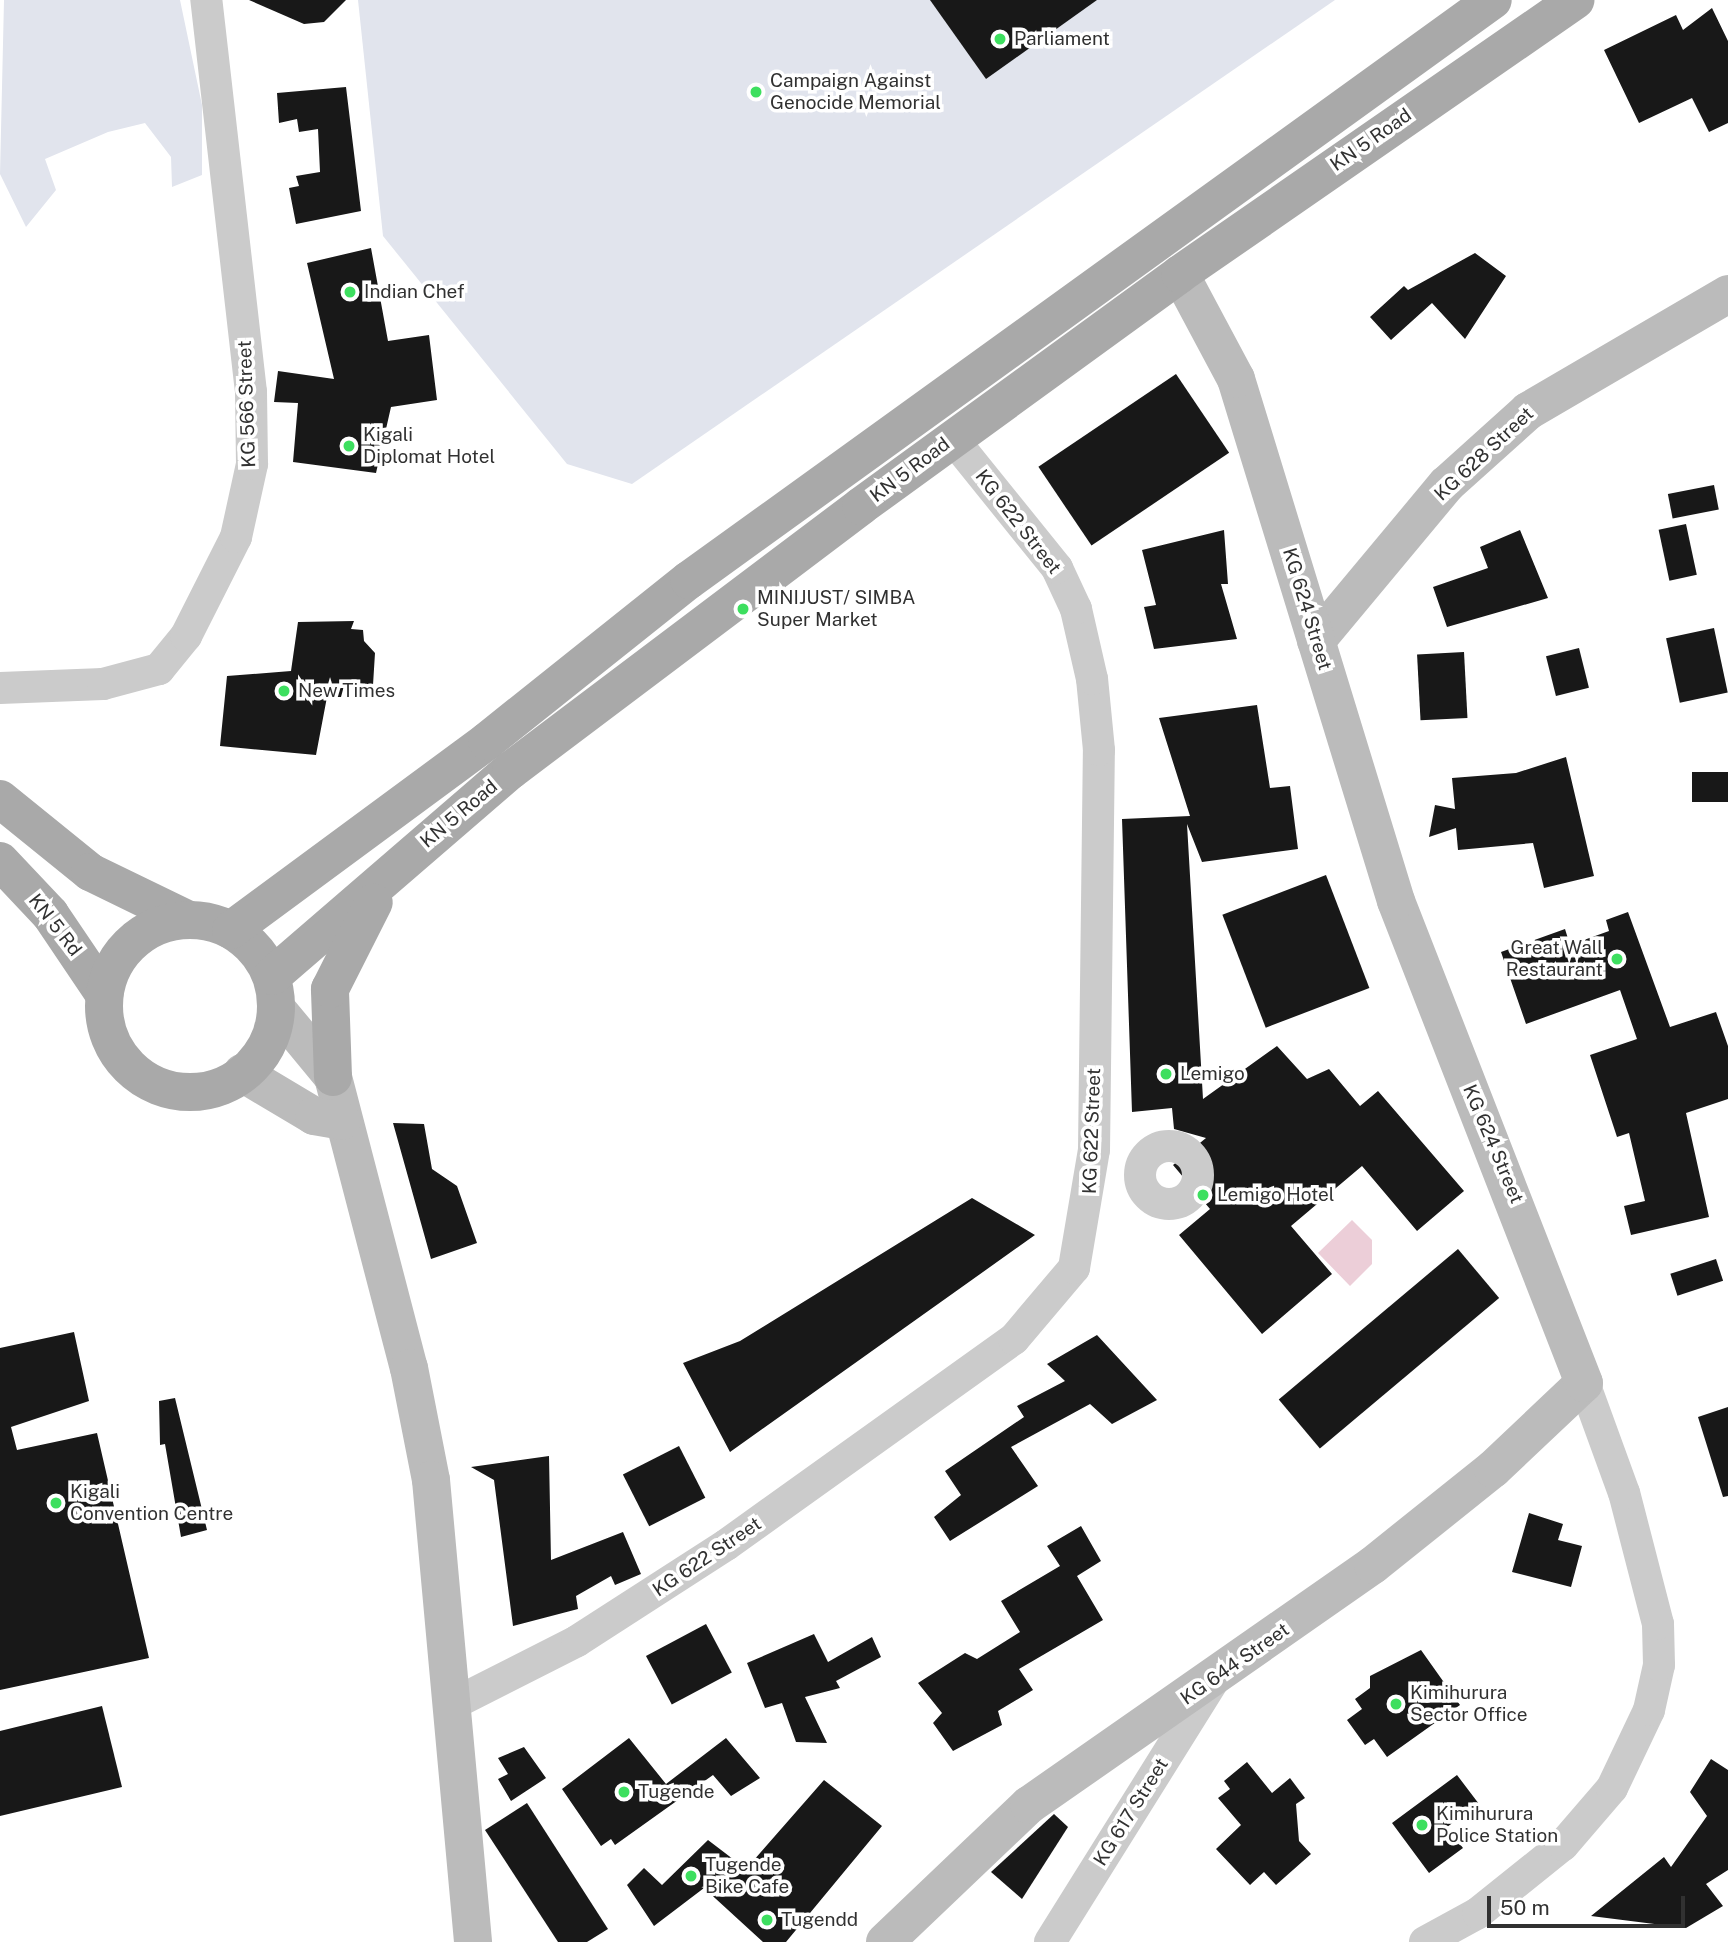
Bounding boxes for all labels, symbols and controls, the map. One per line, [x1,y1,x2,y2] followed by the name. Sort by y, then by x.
[1014,28,1110,50] place label: Parliament
[992,31,1008,47] marker: Parliament
[770,70,941,114] place label: Campaign Against Genocide Memorial
[748,84,764,100] marker: Campaign Against Genocide Memorial
[1326,104,1416,176] street label: KN 5 Road
[364,281,465,303] place label: Indian Chef
[342,284,358,300] marker: Indian Chef
[233,340,261,468] street label: KG 566 Street
[1430,402,1538,506] street label: KG 628 Street
[363,424,495,468] place label: Kigali Diplomat Hotel
[866,433,954,507] street label: KN 5 Road
[341,438,357,454] marker: Kigali Diplomat Hotel
[970,465,1066,579] street label: KG 622 Street
[1278,545,1336,673] street label: KG 624 Street
[757,587,916,631] place label: MINIJUST/ SIMBA Super Market
[735,601,751,617] marker: MINIJUST/ SIMBA Super Market
[298,680,395,702] place label: New Times
[276,683,292,699] marker: New Times
[416,775,502,853] street label: KN 5 Road
[24,889,86,961] street label: KN 5 Rd
[1506,937,1603,981] place label: Great Wall Restaurant
[1609,951,1625,967] marker: Great Wall Restaurant
[1180,1063,1245,1085] place label: Lemigo
[1158,1066,1174,1082] marker: Lemigo
[1078,1068,1106,1194] street label: KG 622 Street
[1458,1081,1528,1207] street label: KG 624 Street
[1217,1184,1335,1206] place label: Lemigo Hotel
[1195,1187,1211,1203] marker: Lemigo Hotel
[70,1481,233,1525] place label: Kigali Convention Centre
[48,1495,64,1511] marker: Kigali Convention Centre
[648,1512,766,1602] street label: KG 622 Street
[1176,1618,1294,1710] street label: KG 644 Street
[1410,1682,1527,1726] place label: Kimihurura Sector Office
[1388,1696,1404,1712] marker: Kimihurura Sector Office
[1089,1754,1173,1870] street label: KG 617 Street
[638,1781,715,1803] place label: Tugende
[616,1784,632,1800] marker: Tugende
[1436,1803,1558,1847] place label: Kimihurura Police Station
[1414,1817,1430,1833] marker: Kimihurura Police Station
[705,1854,789,1898] place label: Tugende Bike Cafe
[683,1868,699,1884] marker: Tugende Bike Cafe
[1490,1882,1688,1926] scale bar
[1500,1895,1550,1920] text: 50 m
[781,1909,858,1931] place label: Tugendd
[759,1912,775,1928] marker: Tugendd

